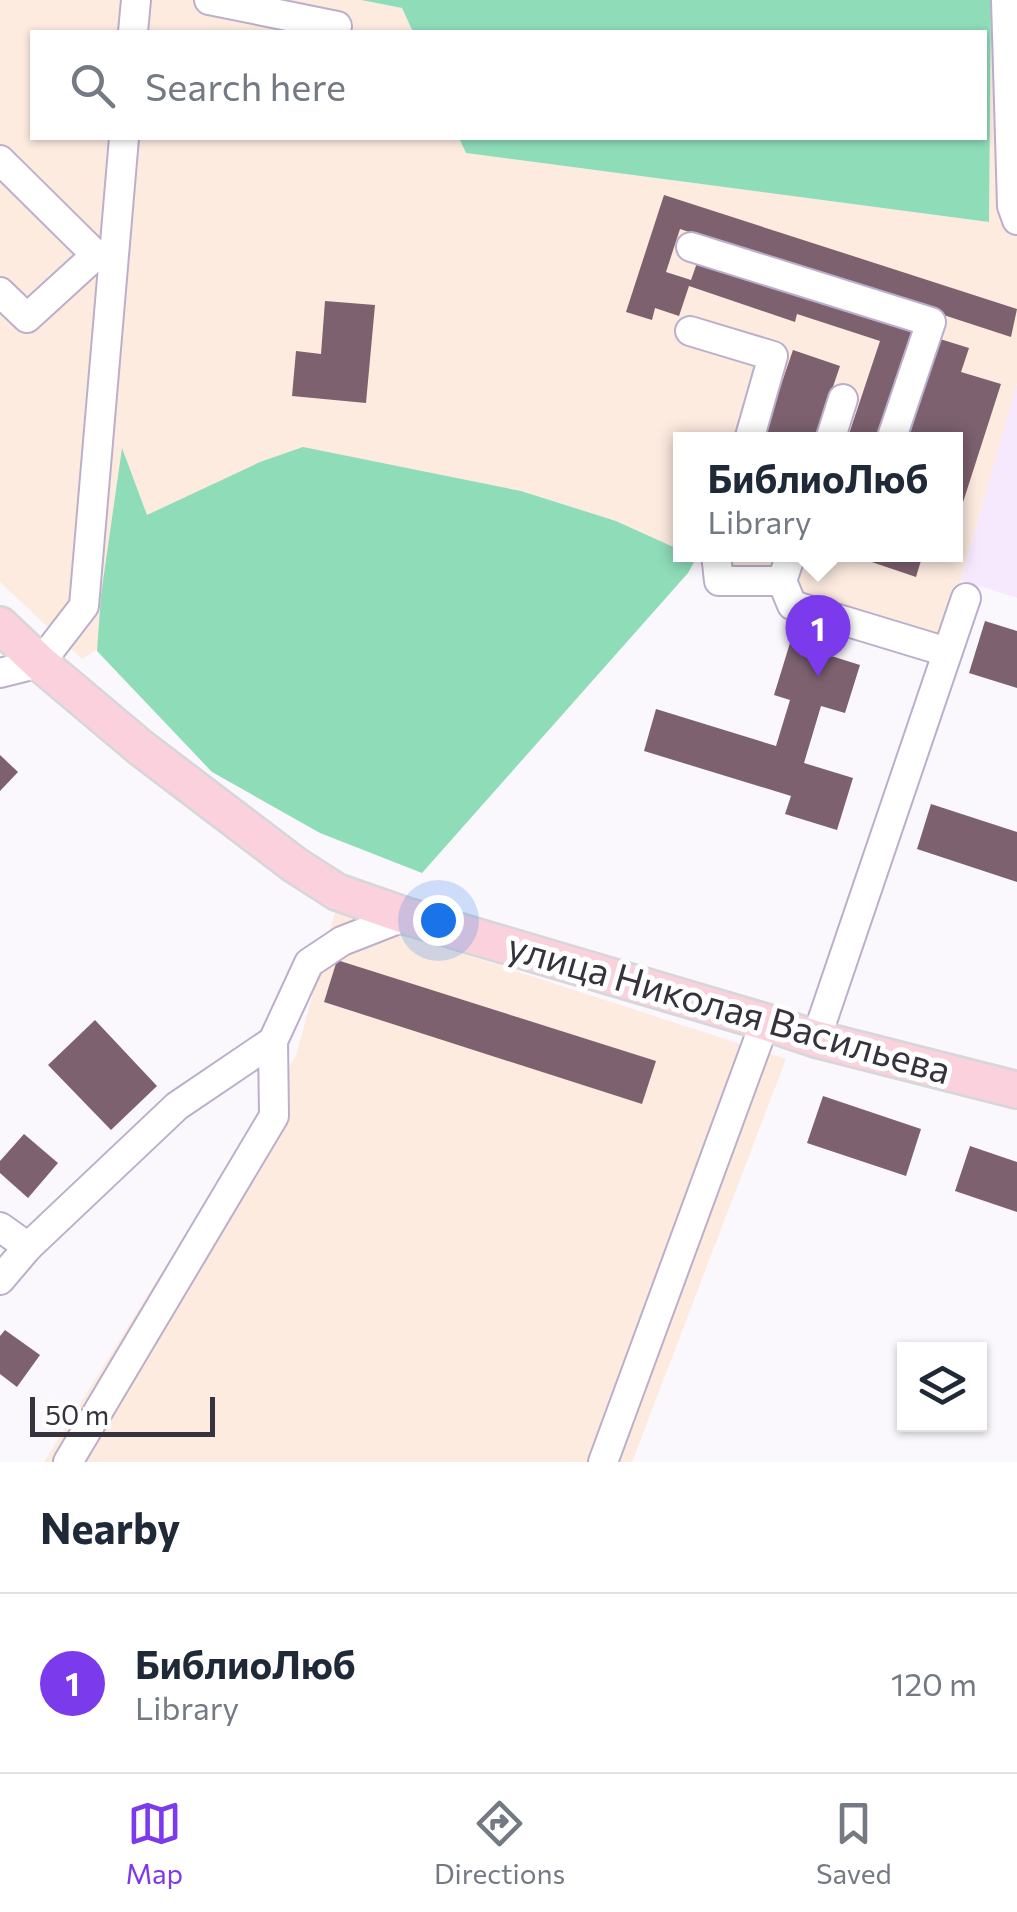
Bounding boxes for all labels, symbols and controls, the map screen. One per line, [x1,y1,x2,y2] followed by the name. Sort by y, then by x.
[30,30,987,140] search box
[65,58,120,113] icon: search
[145,62,346,109] text: Search here
[673,432,963,562] popup
[708,454,928,501] text: БиблиоЛюб
[708,501,812,541] text: Library
[786,594,850,677] pin: 1
[413,895,464,946] your location
[503,921,957,1092] street label: улица Николая Васильева
[897,1342,987,1432] map controls
[897,1342,987,1432] button: layers
[30,1392,215,1436] scale bar
[45,1397,109,1431] text: 50 m
[40,1501,180,1553] text: Nearby
[135,1640,356,1687] text: БиблиоЛюб
[65,1663,80,1703] text: 1
[891,1663,977,1703] text: 120 m
[135,1687,239,1727] text: Library
[125,1796,183,1890] tab: Map
[434,1796,565,1890] tab: Directions
[816,1796,892,1890] tab: Saved

